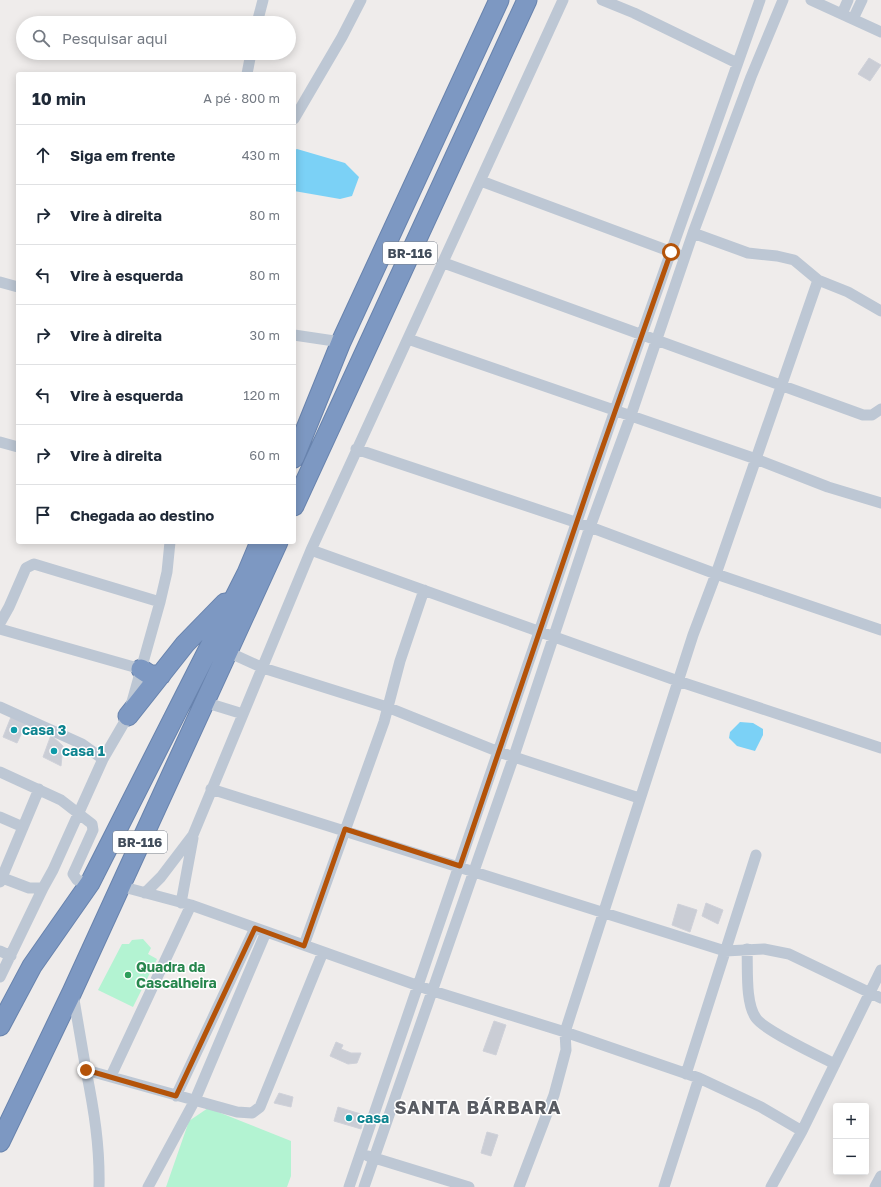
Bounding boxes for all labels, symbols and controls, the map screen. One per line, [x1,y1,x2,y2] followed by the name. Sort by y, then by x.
[16,16,296,60] search box
[30,27,52,49] icon: search
[62,29,167,47] text: Pesquisar aqui
[32,88,86,109] text: 10 min
[203,90,280,106] text: A pé · 800 m
[32,144,54,166] icon: ahead
[70,146,175,164] text: Siga em frente
[242,147,280,163] text: 430 m
[32,204,54,226] icon: right
[70,206,162,224] text: Vire à direita
[249,207,280,223] text: 80 m
[383,242,437,264] road number: BR-116
[662,243,680,261] route start
[32,264,54,286] icon: left
[70,266,183,284] text: Vire à esquerda
[249,267,280,283] text: 80 m
[32,324,54,346] icon: right
[70,326,162,344] text: Vire à direita
[250,327,280,343] text: 30 m
[32,384,54,406] icon: left
[70,386,183,404] text: Vire à esquerda
[243,387,280,403] text: 120 m
[32,444,54,466] icon: right
[70,446,162,464] text: Vire à direita
[249,447,280,463] text: 60 m
[32,504,54,526] icon: arrive
[70,506,214,524] text: Chegada ao destino
[22,721,66,738] place label: casa 3
[9,725,19,735] marker: casa 3
[62,742,105,759] place label: casa 1
[49,746,59,756] marker: casa 1
[113,831,167,853] road number: BR-116
[136,958,217,991] place label: Quadra da Cascalheira
[123,970,133,980] marker: Quadra da Cascalheira
[77,1061,95,1079] route end
[394,1096,562,1118] district label: SANTA BÁRBARA
[833,1103,869,1175] map controls
[833,1103,869,1139] button: +
[357,1109,389,1126] place label: casa
[344,1113,354,1123] marker: casa
[833,1139,869,1175] button: −

